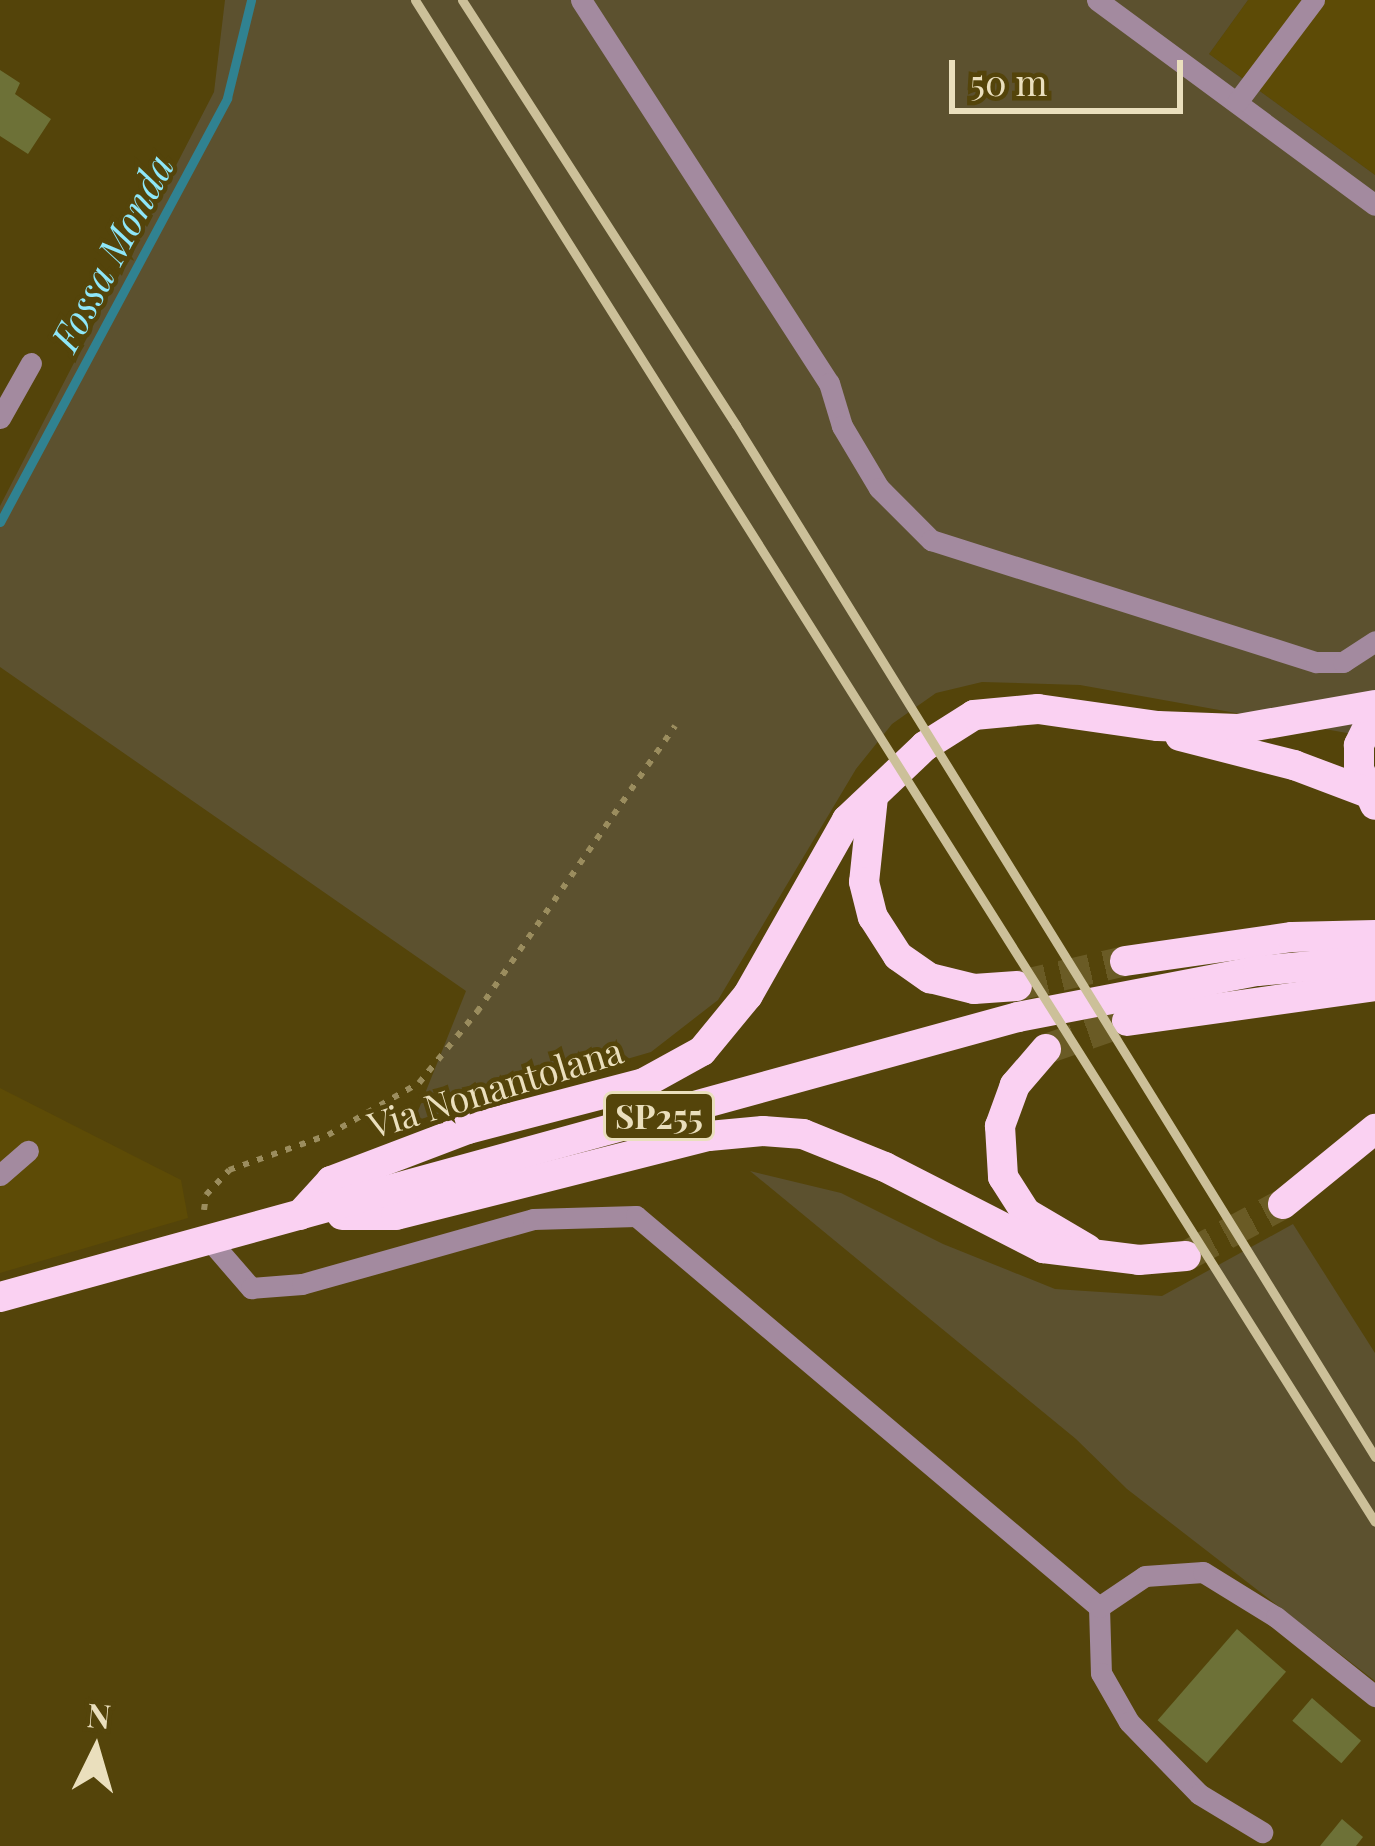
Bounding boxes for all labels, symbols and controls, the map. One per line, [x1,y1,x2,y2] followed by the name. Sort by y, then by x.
[955,36,1189,110] scale bar
[970,57,1047,105] text: 50 m
[40,146,182,358] water label: Fossa Monda
[362,1028,628,1146] street label: Via Nonantolana
[602,1089,716,1143] road number: SP255
[36,1690,156,1810] north arrow
[85,1691,113,1737] text: N

